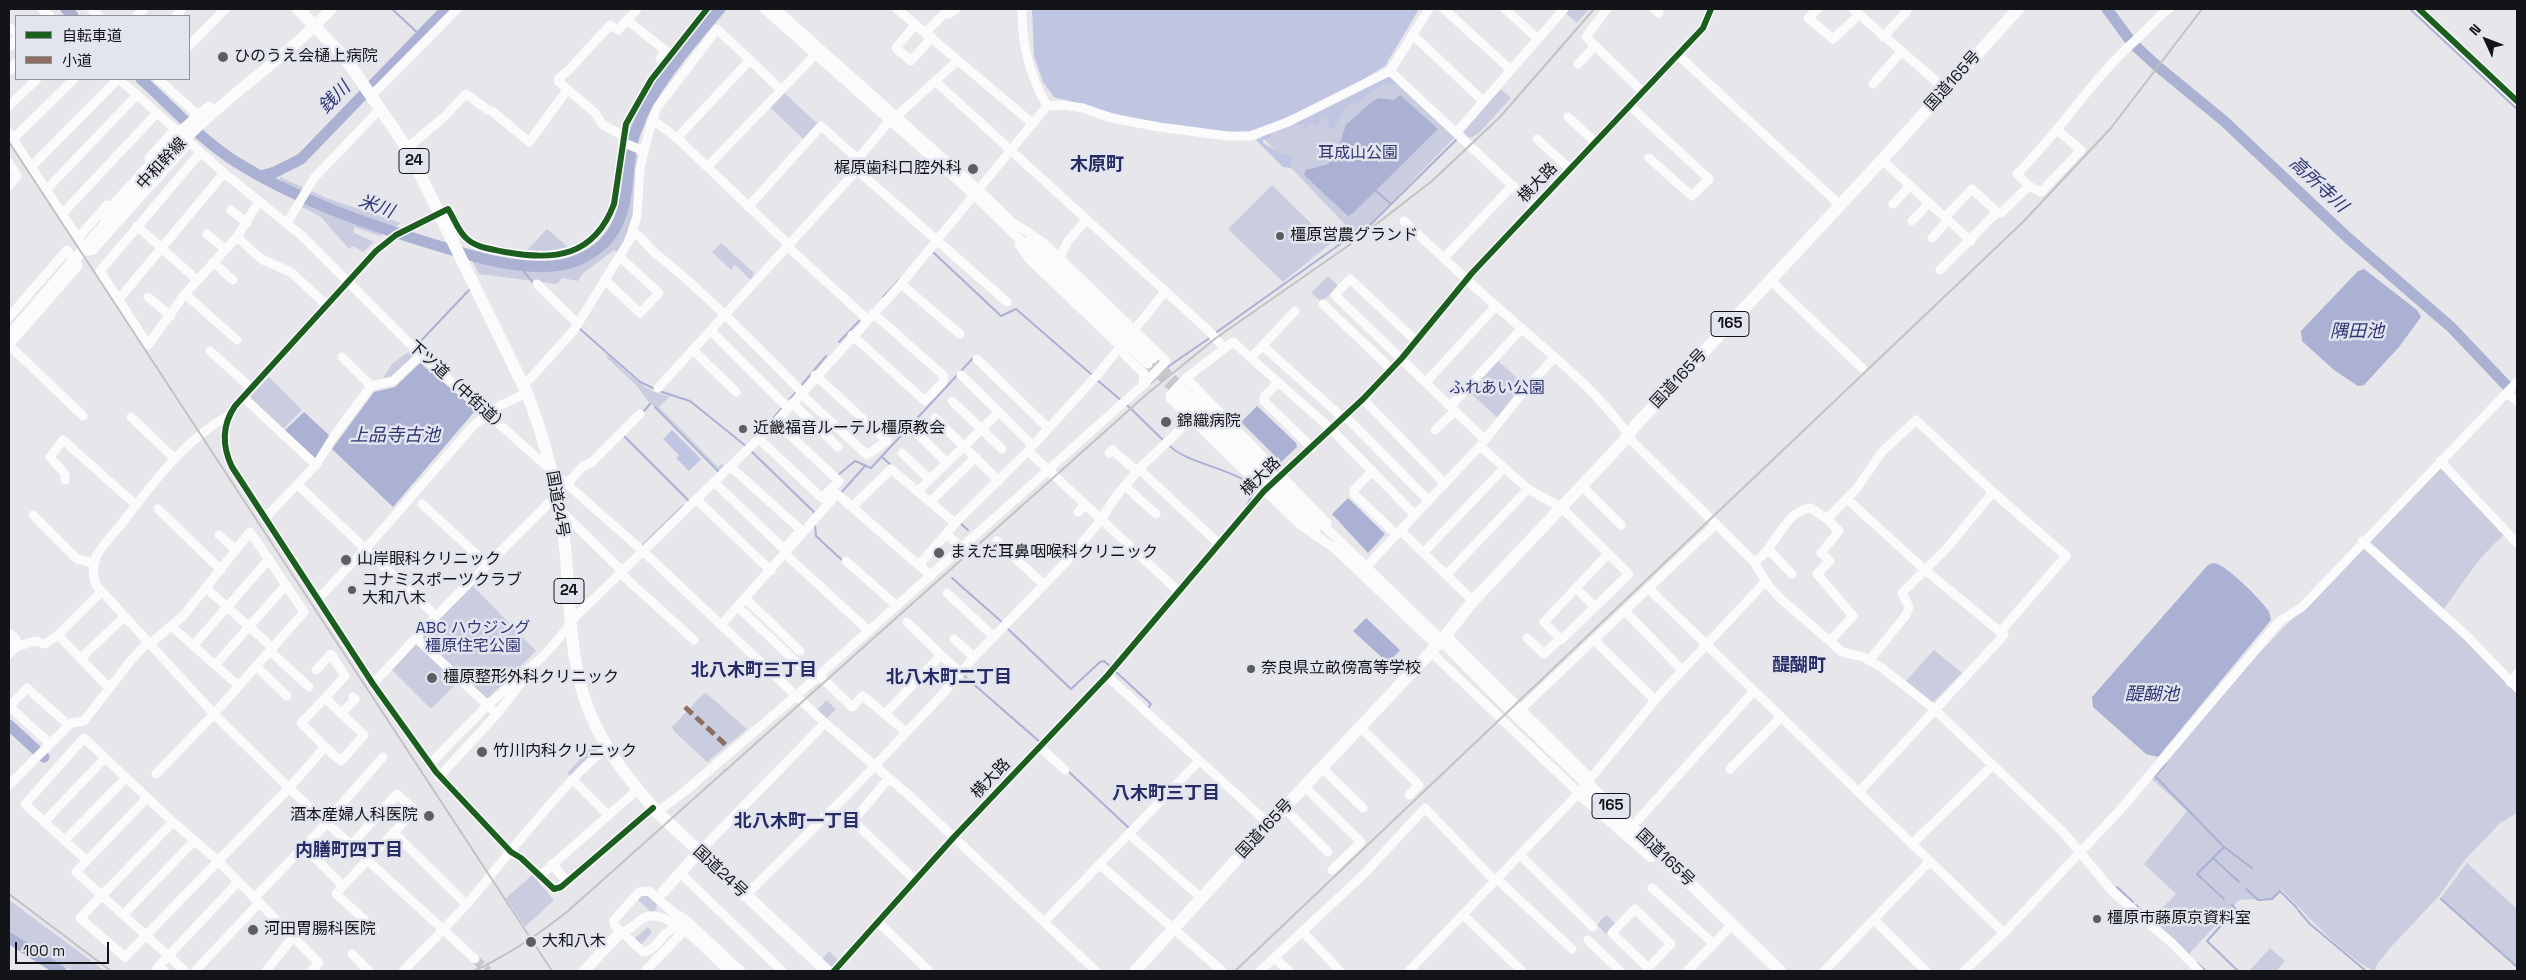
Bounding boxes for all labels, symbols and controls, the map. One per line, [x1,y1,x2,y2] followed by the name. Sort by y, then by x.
[15,15,190,80] legend
[2461,15,2511,65] north arrow
[2465,20,2485,39] text: N
[62,26,122,45] text: 自転車道
[234,47,378,67] place label: ひのうえ会樋上病院
[1921,47,1985,115] street label: 国道165号
[216,50,230,64] marker: ひのうえ会樋上病院
[62,51,92,70] text: 小道
[315,78,355,118] water label: 銭川
[133,134,191,194] street label: 中和幹線
[1318,144,1398,164] park label: 耳成山公園
[399,148,429,174] road number: 24
[2284,153,2352,217] water label: 高所寺川
[1070,154,1124,176] district label: 木原町
[834,159,962,179] place label: 梶原歯科口腔外科
[1514,159,1562,207] street label: 横大路
[966,162,980,176] marker: 梶原歯科口腔外科
[355,191,397,223] water label: 米川
[1290,226,1418,246] place label: 橿原営農グランド
[1274,230,1286,242] marker: 橿原営農グランド
[1711,312,1749,336] road number: 165
[2330,321,2384,343] water label: 隅田池
[404,337,512,437] street label: 下ツ道（中街道）
[1647,345,1711,413] street label: 国道165号
[1449,379,1545,399] park label: ふれあい公園
[1177,412,1241,432] place label: 錦織病院
[1159,415,1173,429] marker: 錦織病院
[753,419,945,439] place label: 近畿福音ルーテル橿原教会
[737,423,749,435] marker: 近畿福音ルーテル橿原教会
[350,425,440,447] water label: 上品寺古池
[1237,453,1285,501] street label: 横大路
[542,469,572,539] street label: 国道24号
[950,543,1158,563] place label: まえだ耳鼻咽喉科クリニック
[932,546,946,560] marker: まえだ耳鼻咽喉科クリニック
[357,550,501,570] place label: 山岸眼科クリニック
[339,553,353,567] marker: 山岸眼科クリニック
[362,571,522,609] place label: コナミスポーツクラブ 大和八木
[554,578,584,604] road number: 24
[346,584,358,596] marker: コナミスポーツクラブ 大和八木
[415,619,531,657] park label: ABC ハウジング 橿原住宅公園
[1772,655,1826,677] district label: 醍醐町
[1261,659,1421,679] place label: 奈良県立畝傍高等学校
[691,660,817,682] district label: 北八木町三丁目
[1245,663,1257,675] marker: 奈良県立畝傍高等学校
[886,667,1012,689] district label: 北八木町二丁目
[443,668,619,688] place label: 橿原整形外科クリニック
[425,671,439,685] marker: 橿原整形外科クリニック
[2125,684,2179,706] water label: 醍醐池
[493,742,637,762] place label: 竹川内科クリニック
[475,745,489,759] marker: 竹川内科クリニック
[967,755,1015,803] street label: 横大路
[1112,783,1220,805] district label: 八木町三丁目
[1592,794,1630,818] road number: 165
[1233,795,1297,863] street label: 国道165号
[290,806,418,826] place label: 酒本産婦人科医院
[422,809,436,823] marker: 酒本産婦人科医院
[734,811,860,833] district label: 北八木町一丁目
[1632,825,1698,891] street label: 国道165号
[295,840,403,862] district label: 内膳町四丁目
[689,842,751,902] street label: 国道24号
[2107,909,2251,929] place label: 橿原市藤原京資料室
[2091,913,2103,925] marker: 橿原市藤原京資料室
[264,920,376,940] place label: 河田胃腸科医院
[246,923,260,937] marker: 河田胃腸科医院
[18,932,111,964] scale bar
[542,932,606,952] place label: 大和八木
[524,935,538,949] marker: 大和八木
[23,941,65,960] text: 100 m

